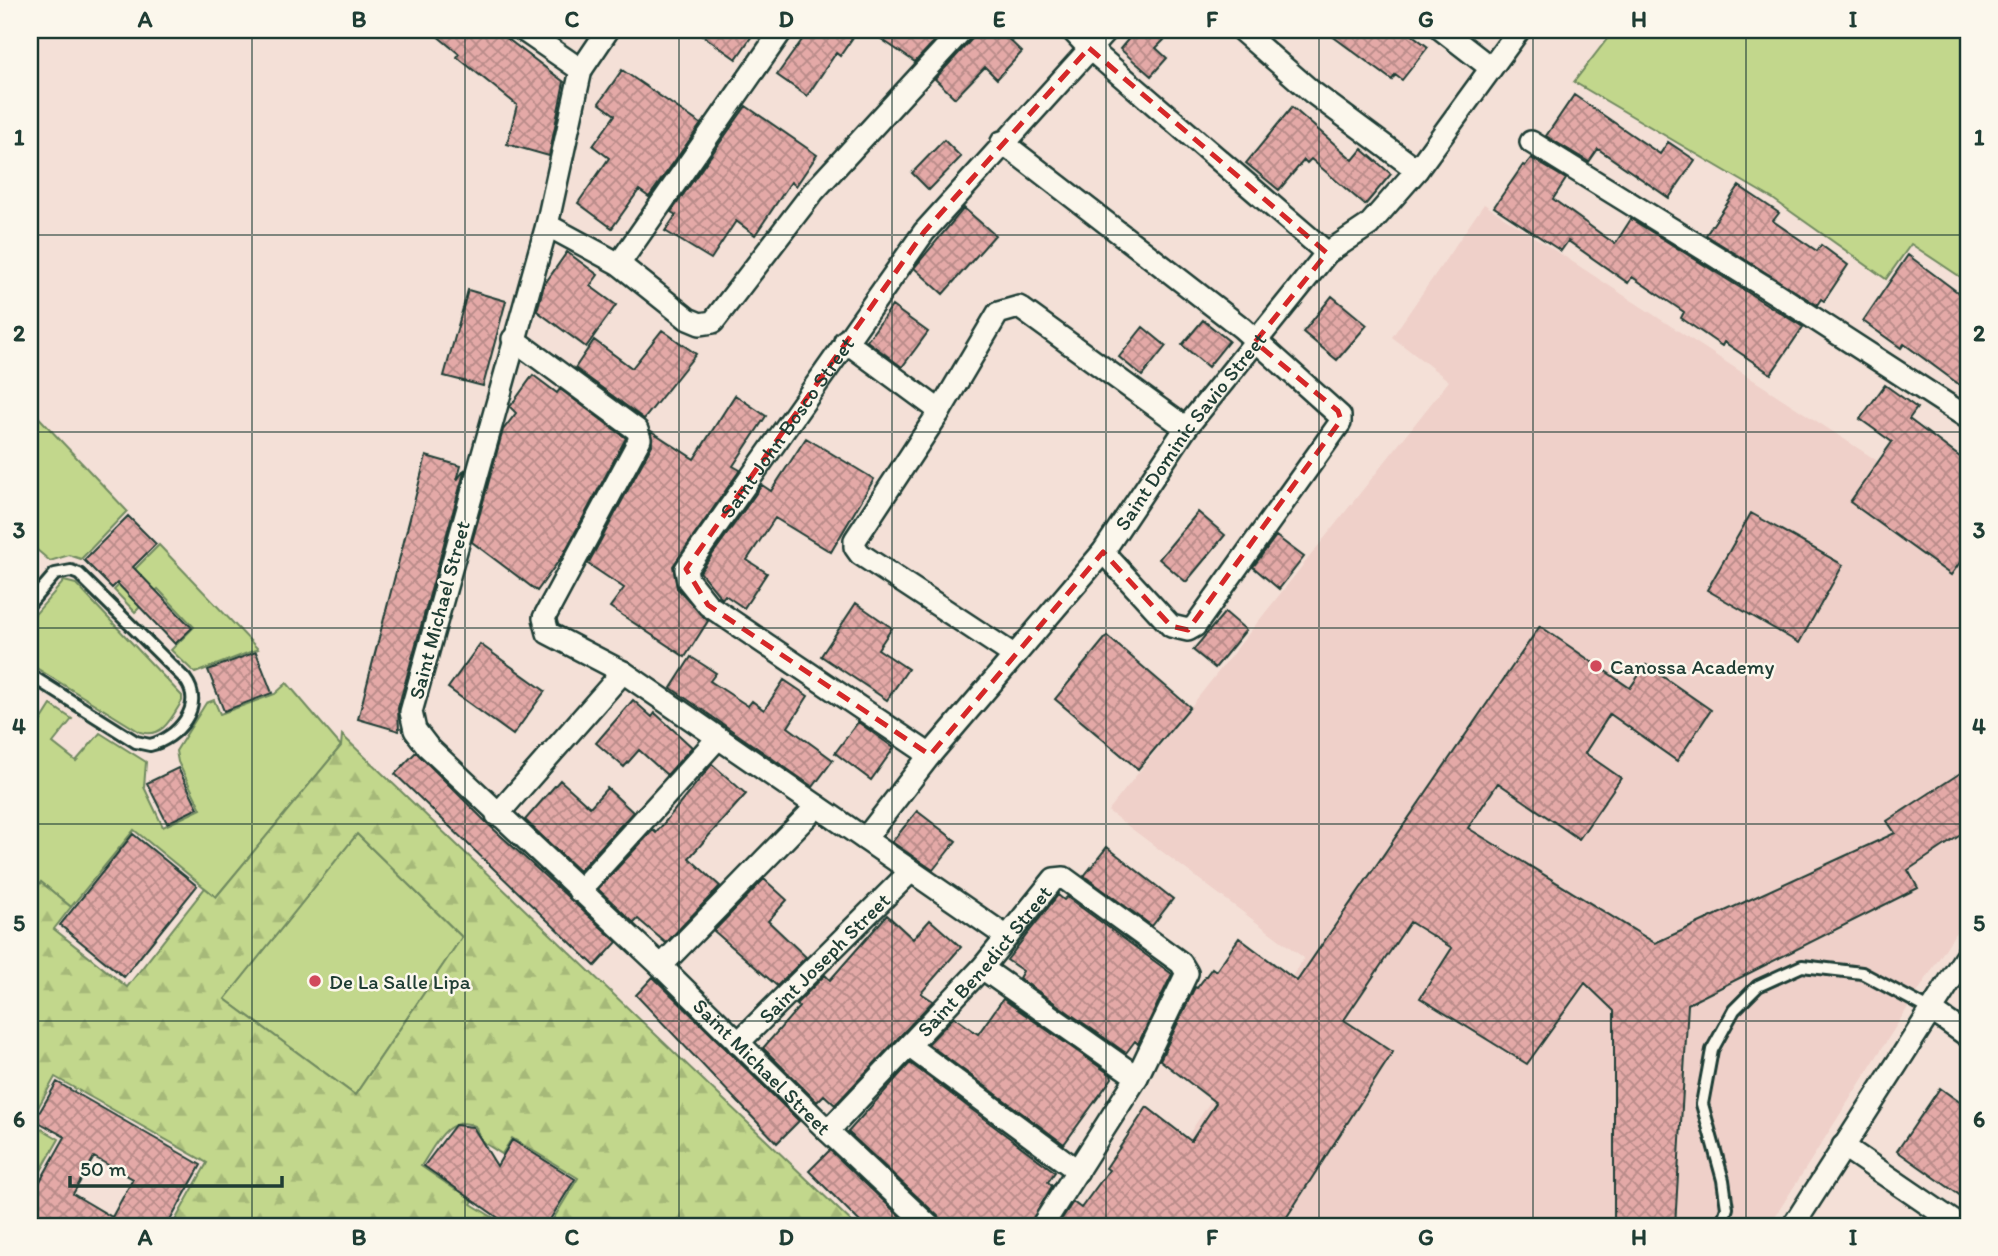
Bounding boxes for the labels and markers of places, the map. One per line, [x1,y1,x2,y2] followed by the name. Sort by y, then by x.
[1610,654,1775,679] place label: Canossa Academy
[1588,658,1604,674] marker: Canossa Academy
[329,969,471,994] place label: De La Salle Lipa
[307,973,323,989] marker: De La Salle Lipa

